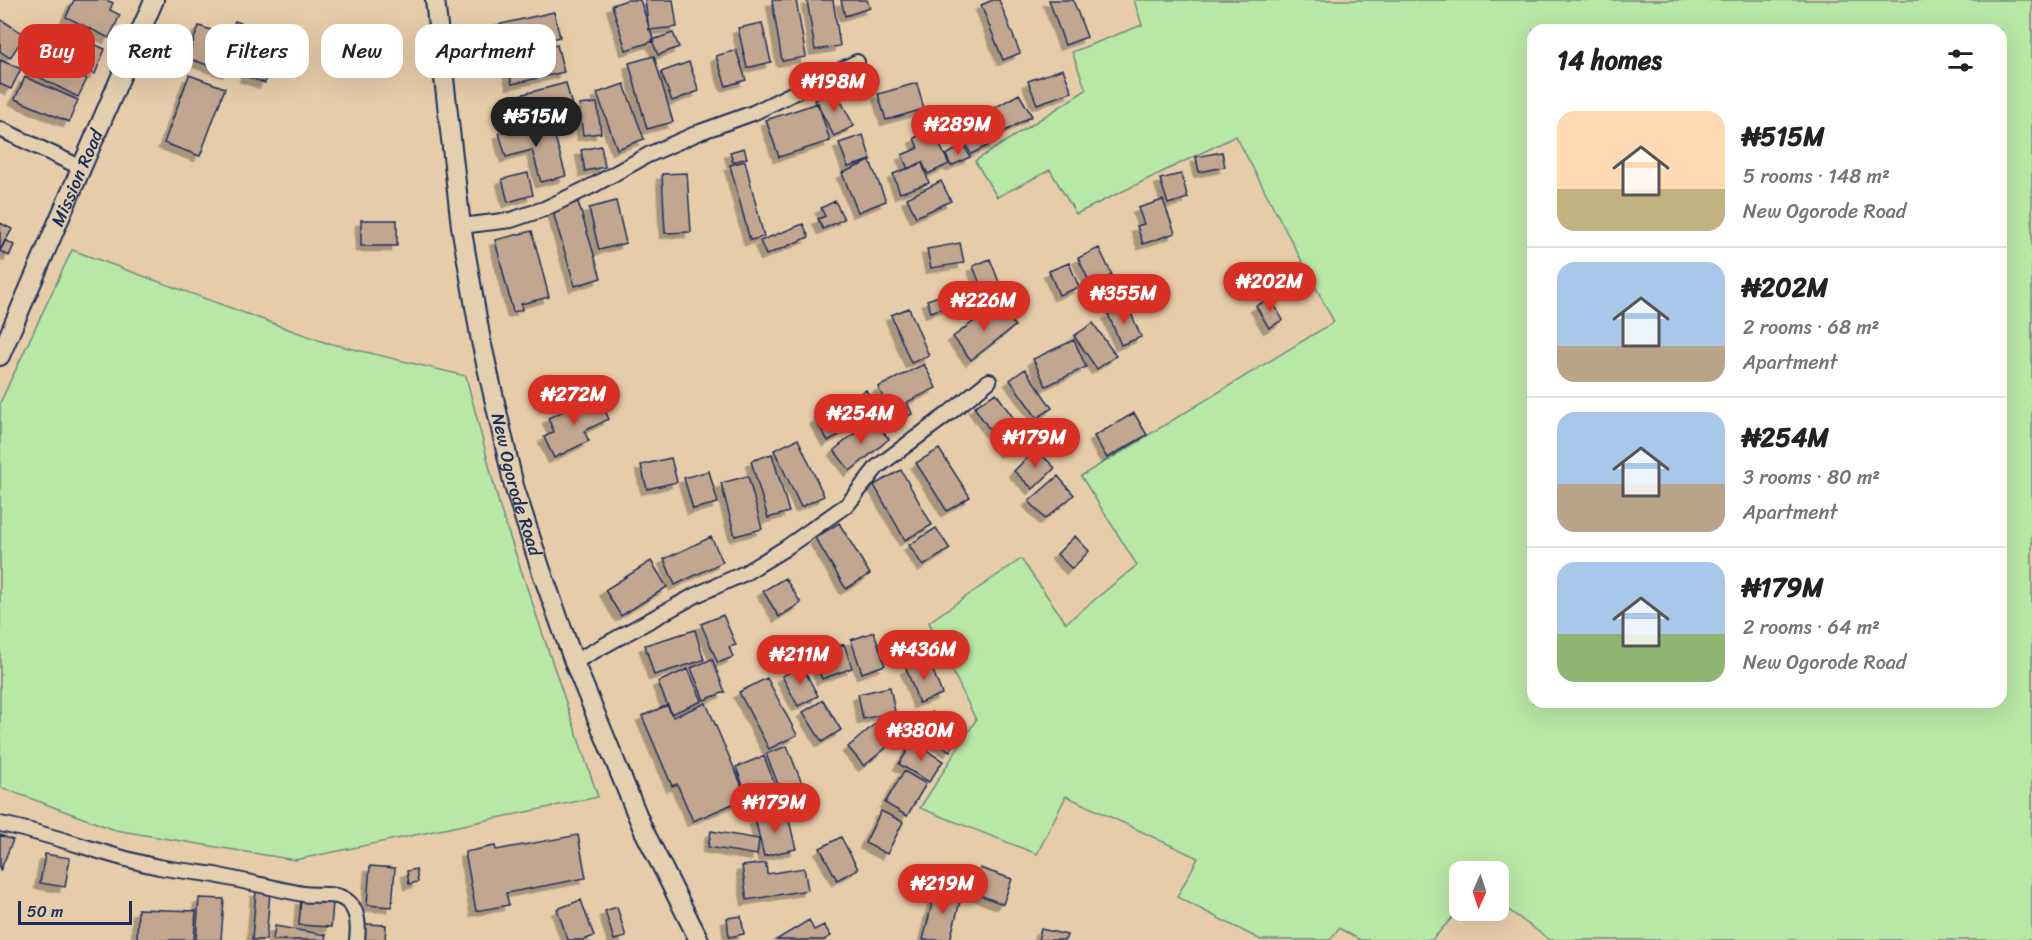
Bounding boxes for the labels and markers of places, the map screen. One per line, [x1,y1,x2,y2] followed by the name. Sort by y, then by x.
[792,62,876,113] pin: ₦198M
[494,97,578,148] pin: ₦515M
[916,105,1000,156] pin: ₦289M
[1228,262,1312,313] pin: ₦202M
[1082,274,1166,325] pin: ₦355M
[942,281,1026,332] pin: ₦226M
[532,375,616,426] pin: ₦272M
[819,394,903,445] pin: ₦254M
[993,418,1077,469] pin: ₦179M
[882,630,966,681] pin: ₦436M
[758,635,842,686] pin: ₦211M
[879,711,963,762] pin: ₦380M
[733,783,817,834] pin: ₦179M
[901,864,985,915] pin: ₦219M

